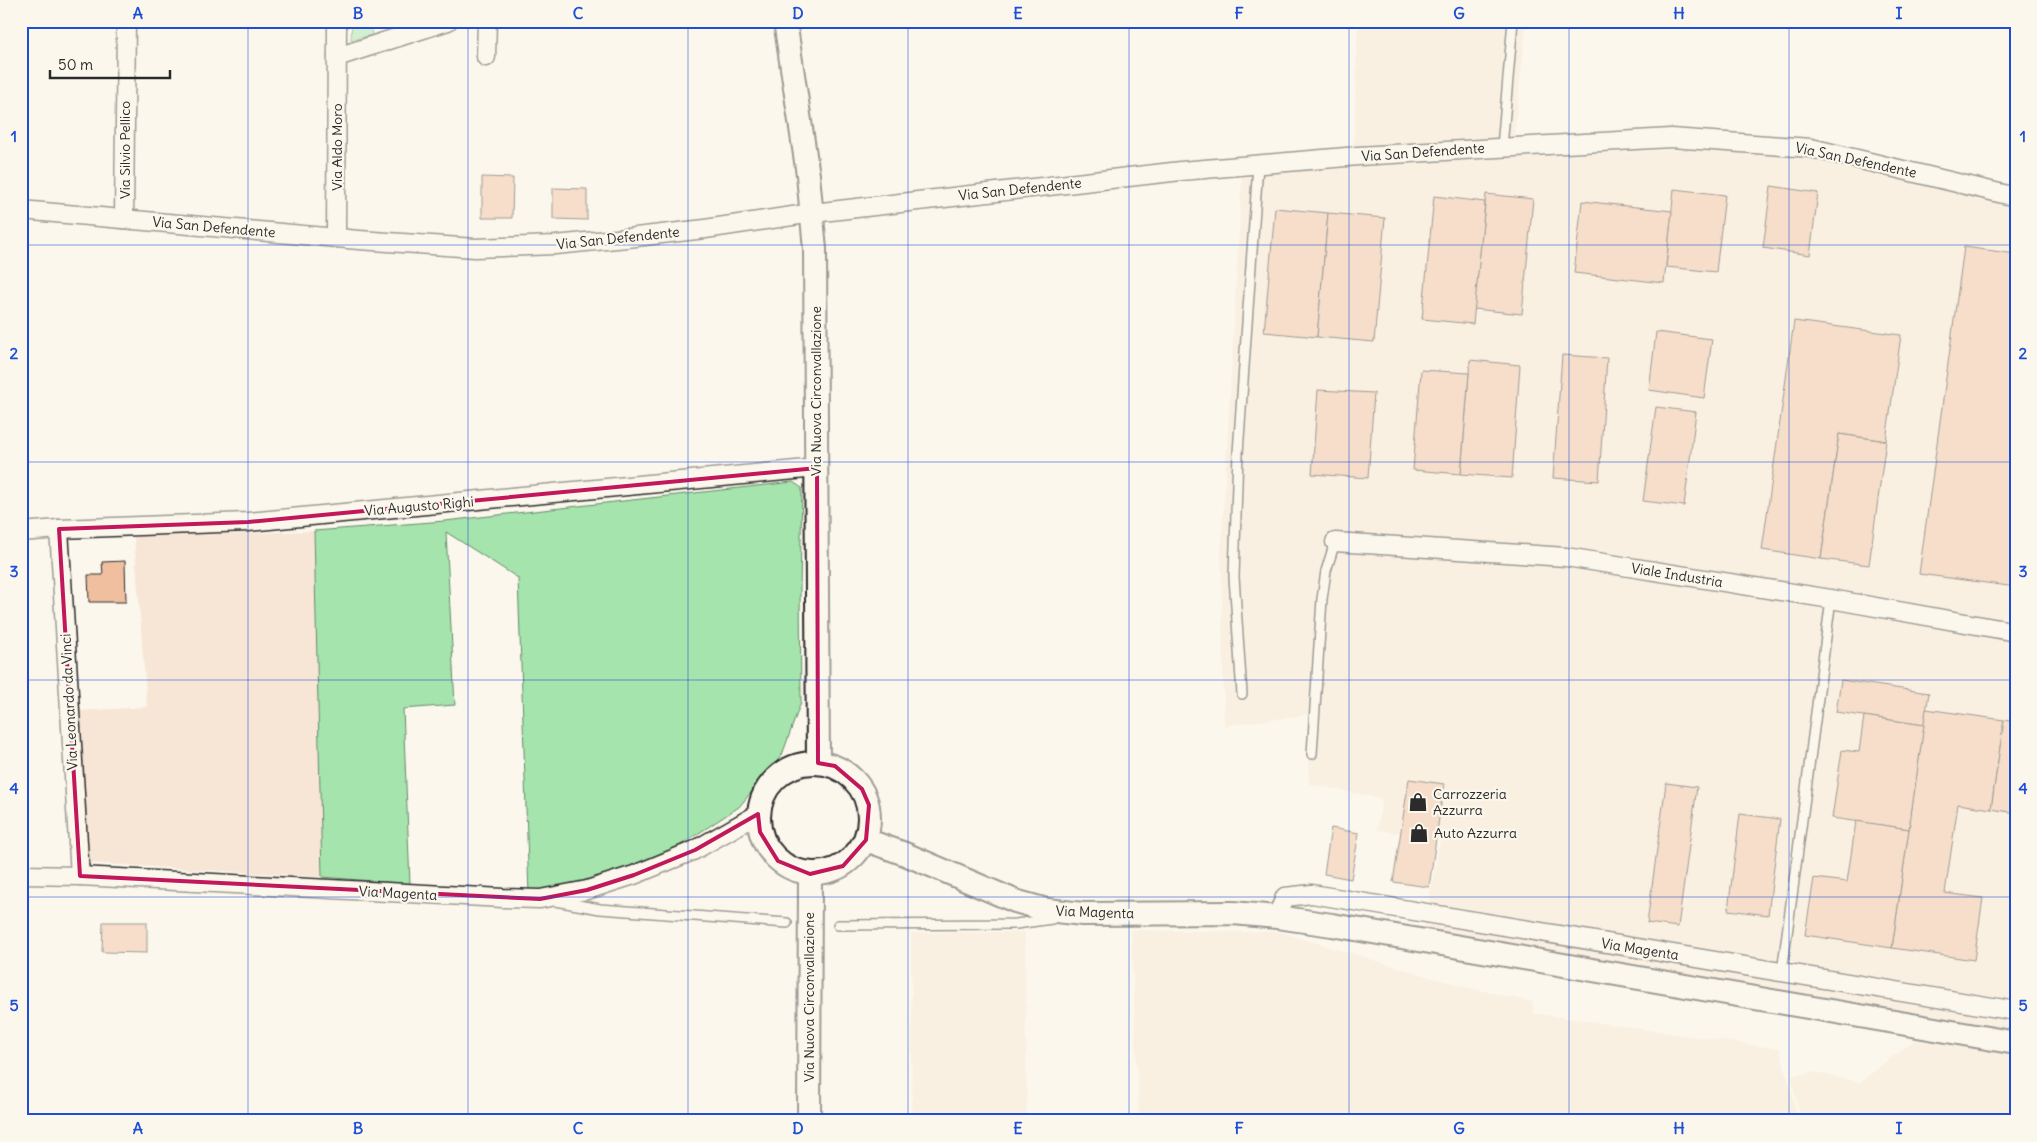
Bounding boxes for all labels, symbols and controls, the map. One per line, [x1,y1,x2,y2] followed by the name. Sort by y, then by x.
[133,3,143,23] text: A
[353,3,364,23] text: B
[573,3,584,23] text: C
[792,3,804,23] text: D
[1013,3,1023,23] text: E
[1234,3,1244,23] text: F
[1453,3,1465,23] text: G
[1673,3,1685,23] text: H
[1896,3,1903,23] text: I
[50,48,170,80] scale bar
[58,55,93,74] text: 50 m
[116,101,134,199] street label: Via Silvio Pellico
[328,103,346,191] street label: Via Aldo Moro
[11,126,17,146] text: 1
[2020,126,2026,146] text: 1
[1794,138,1918,182] street label: Via San Defendente
[1361,139,1485,165] street label: Via San Defendente
[958,174,1082,204] street label: Via San Defendente
[152,213,276,241] street label: Via San Defendente
[556,223,680,253] street label: Via San Defendente
[807,306,825,476] street label: Via Nuova Circonvallazione
[10,343,19,363] text: 2
[2019,343,2028,363] text: 2
[364,492,474,520] street label: Via Augusto Righi
[1630,559,1724,591] street label: Viale Industria
[9,561,19,581] text: 3
[2018,561,2028,581] text: 3
[56,633,82,771] street label: Via Leonardo da Vinci
[9,778,19,798] text: 4
[2018,778,2028,798] text: 4
[1433,785,1507,819] place label: Carrozzeria Azzurra
[1407,791,1429,813] shop icon: Carrozzeria Azzurra
[1408,822,1430,844] shop icon: Auto Azzurra
[1434,824,1517,842] place label: Auto Azzurra
[358,882,438,904] street label: Via Magenta
[1055,902,1135,922] street label: Via Magenta
[800,912,818,1082] street label: Via Nuova Circonvallazione
[1600,934,1680,964] street label: Via Magenta
[9,995,19,1015] text: 5
[2018,995,2028,1015] text: 5
[133,1118,143,1138] text: A
[353,1118,364,1138] text: B
[573,1118,584,1138] text: C
[792,1118,804,1138] text: D
[1013,1118,1023,1138] text: E
[1234,1118,1244,1138] text: F
[1453,1118,1465,1138] text: G
[1673,1118,1685,1138] text: H
[1896,1118,1903,1138] text: I

